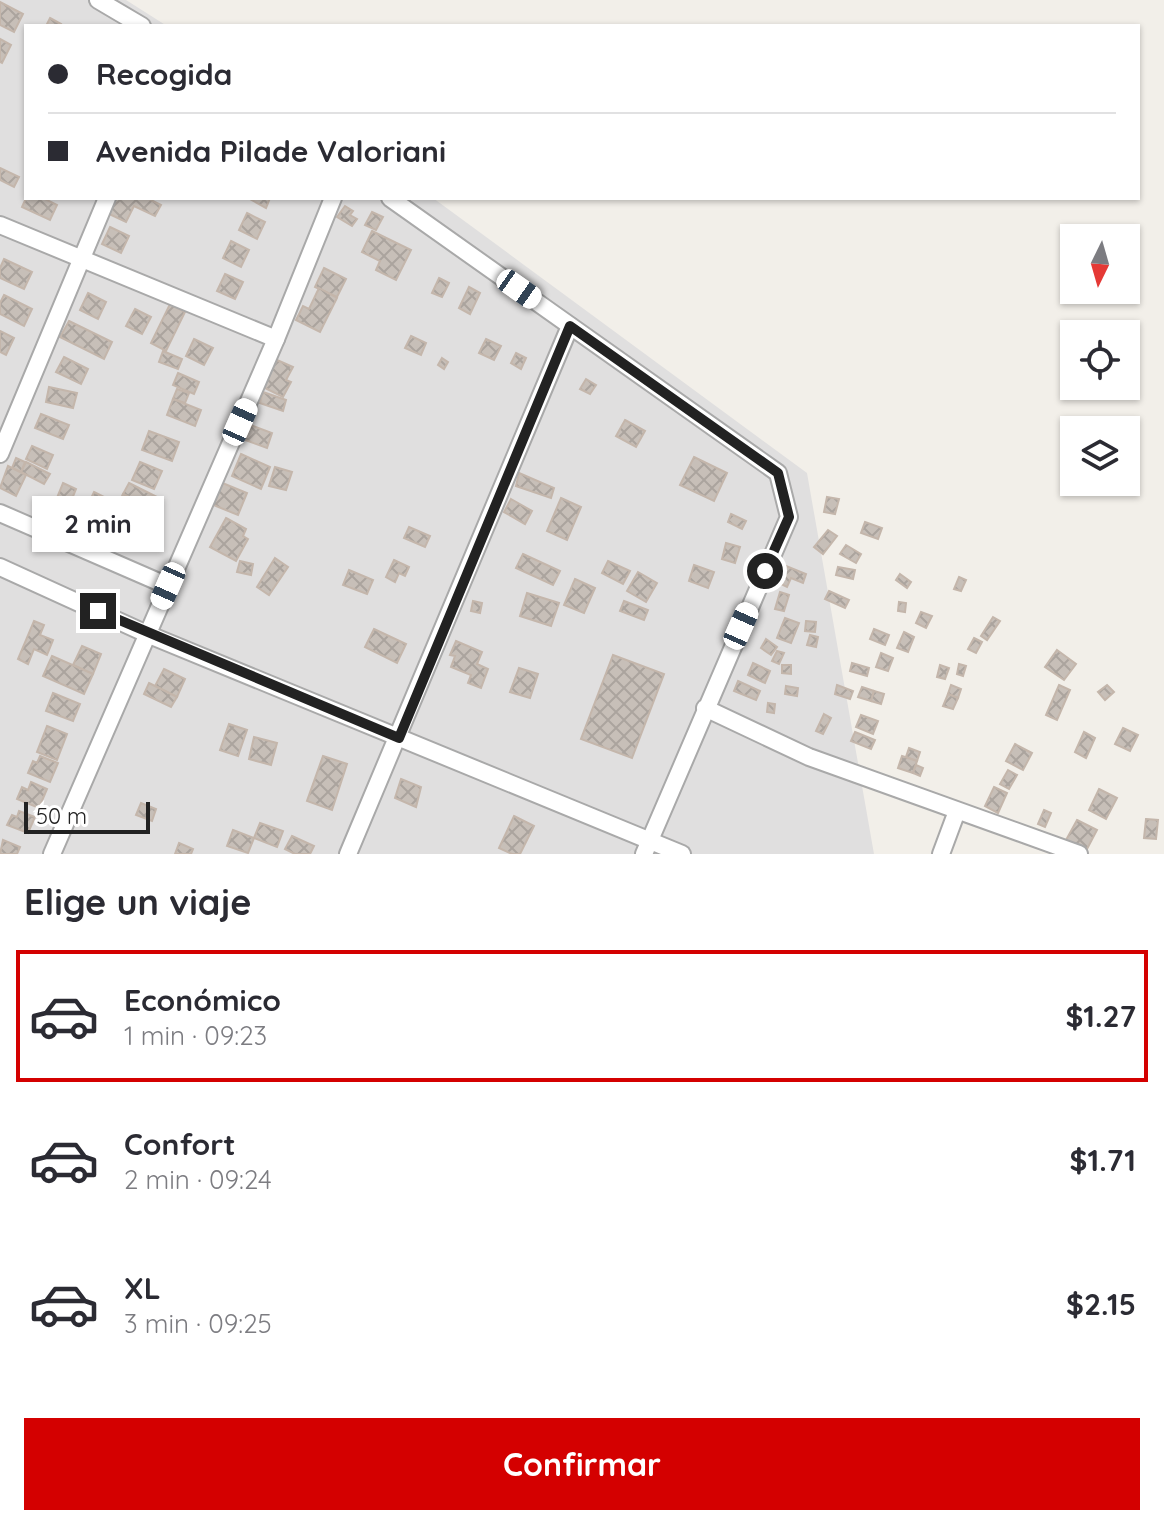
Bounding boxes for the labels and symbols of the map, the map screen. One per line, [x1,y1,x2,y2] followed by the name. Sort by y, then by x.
[1060,224,1140,304] north arrow
[492,265,546,313] car
[219,395,261,449] car
[32,495,164,551] callout: 2 min
[747,553,783,589] route start
[147,559,189,613] car
[80,593,116,629] route end
[720,599,762,653] car
[24,798,150,834] scale bar

